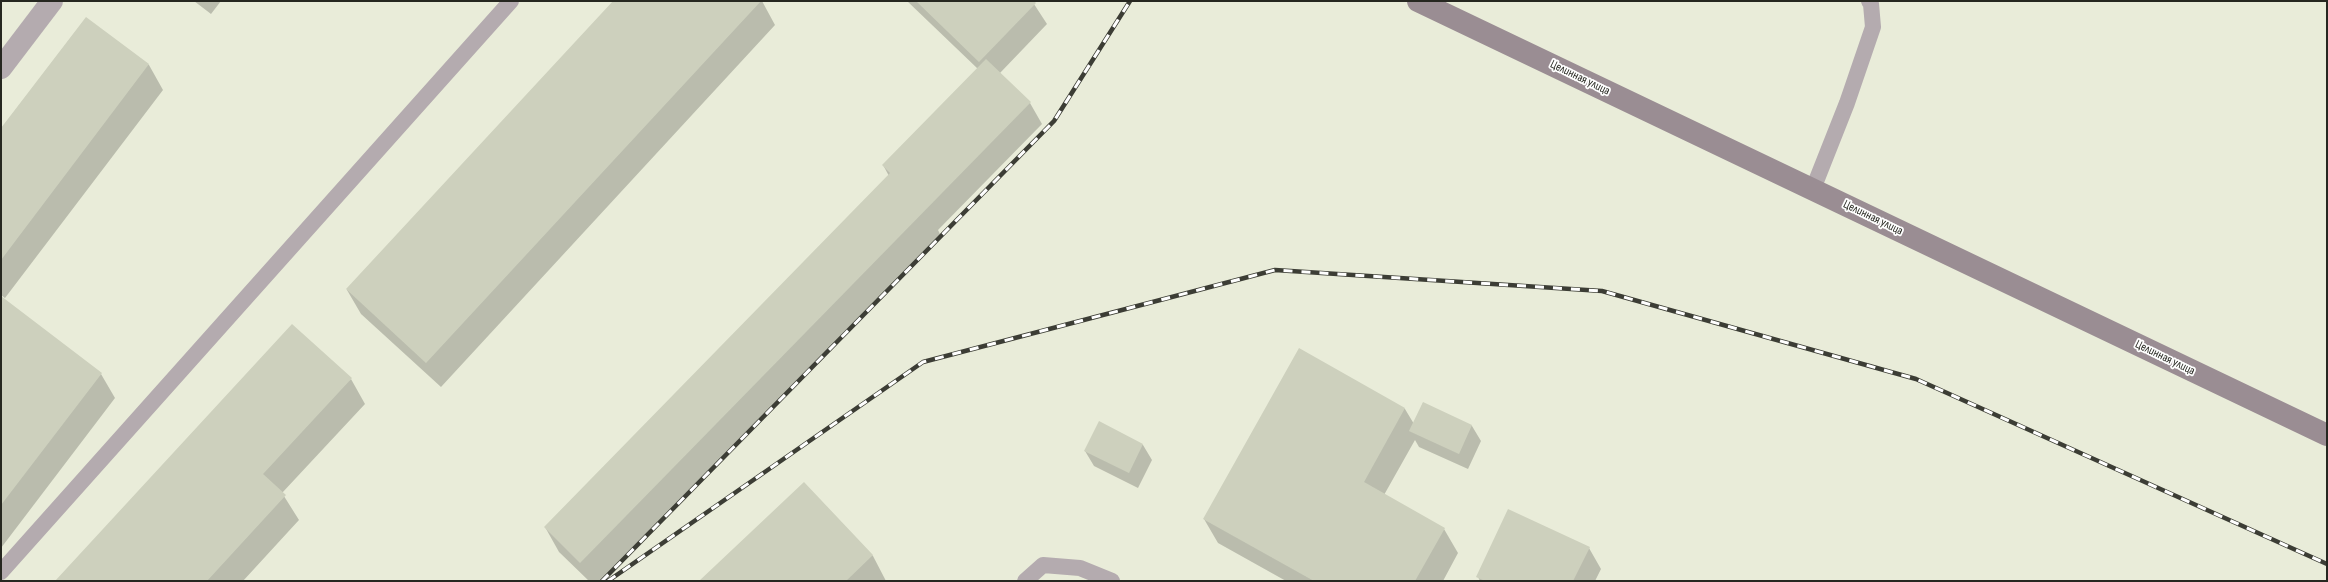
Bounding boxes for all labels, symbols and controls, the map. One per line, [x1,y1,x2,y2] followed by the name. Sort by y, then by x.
[1548,57,1612,99] street label: Целинная улица
[1841,197,1905,239] street label: Целинная улица
[2133,337,2197,379] street label: Целинная улица

